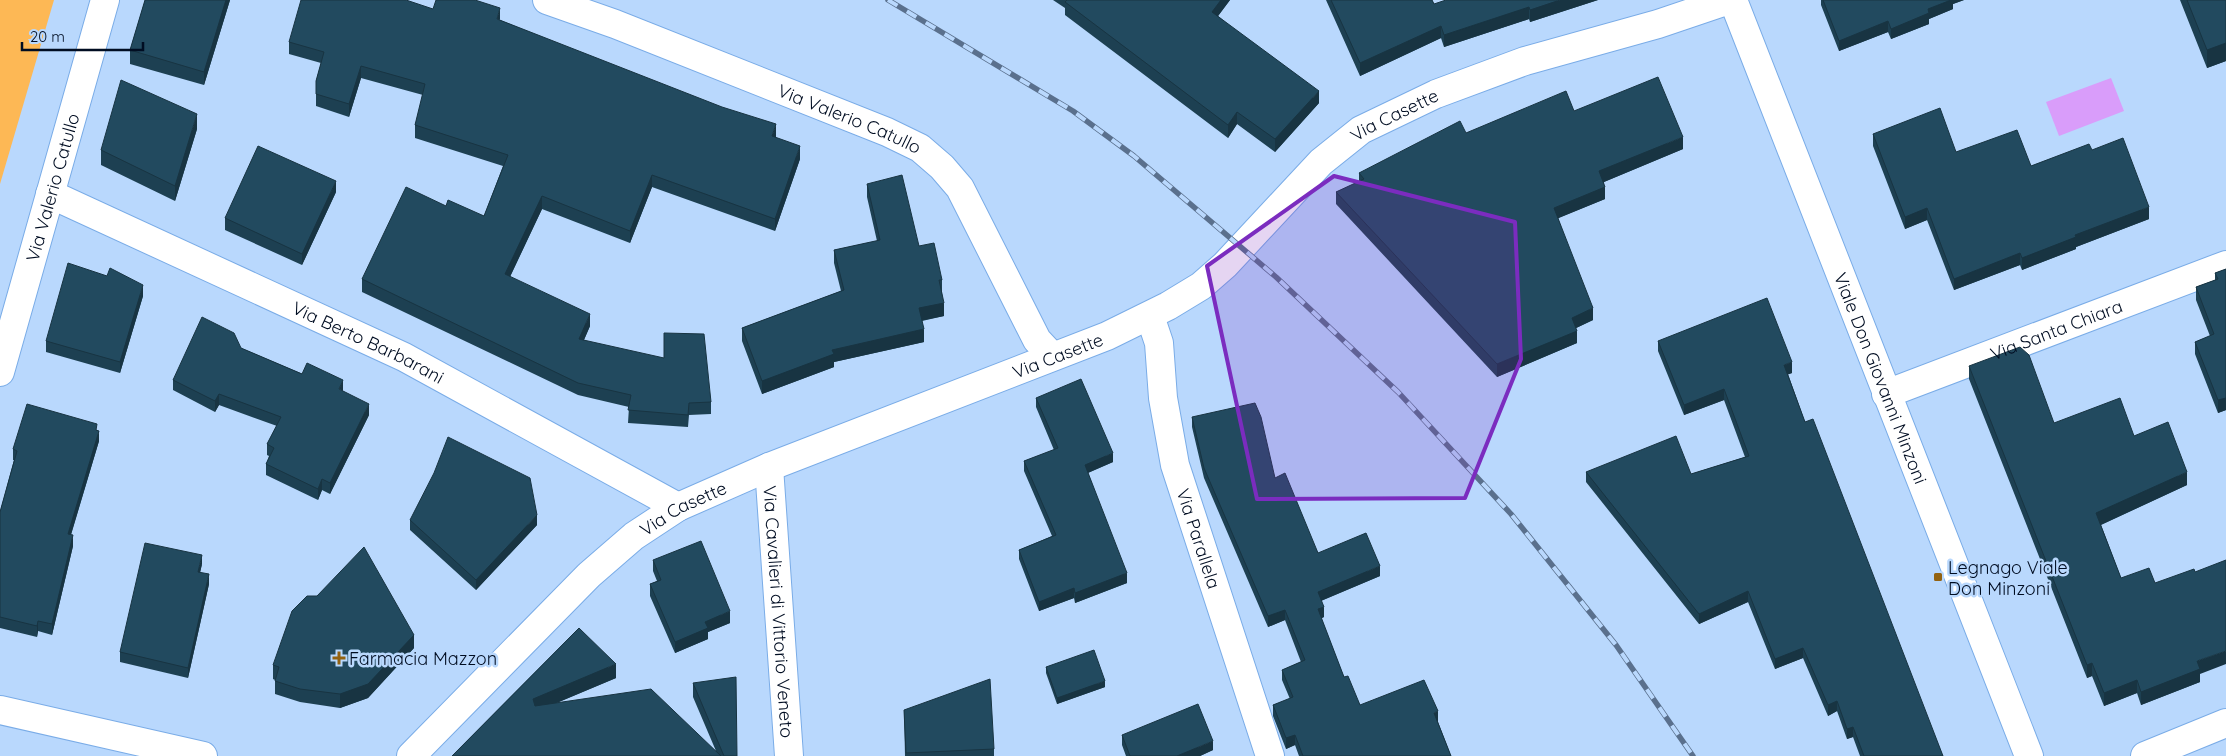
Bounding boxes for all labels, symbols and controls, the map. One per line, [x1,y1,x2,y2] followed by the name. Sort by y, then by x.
[22,20,144,52] scale bar
[30,27,65,46] text: 20 m
[775,78,925,158] street label: Via Valerio Catullo
[1345,83,1442,146] street label: Via Casette
[20,110,84,264] street label: Via Valerio Catullo
[1829,269,1933,487] street label: Viale Don Giovanni Minzoni
[1987,294,2125,365] street label: Via Santa Chiara
[289,296,448,388] street label: Via Berto Barbarani
[1009,327,1106,383] street label: Via Casette
[635,476,730,541] street label: Via Casette
[759,485,799,739] street label: Via Cavalieri di Vittorio Veneto
[1172,485,1226,592] street label: Via Parallela
[1948,556,2068,600] place label: Legnago Viale Don Minzoni
[1932,571,1944,583] marker: Legnago Viale Don Minzoni
[349,647,497,670] place label: Farmacia Mazzon
[333,652,345,664] marker: Farmacia Mazzon

